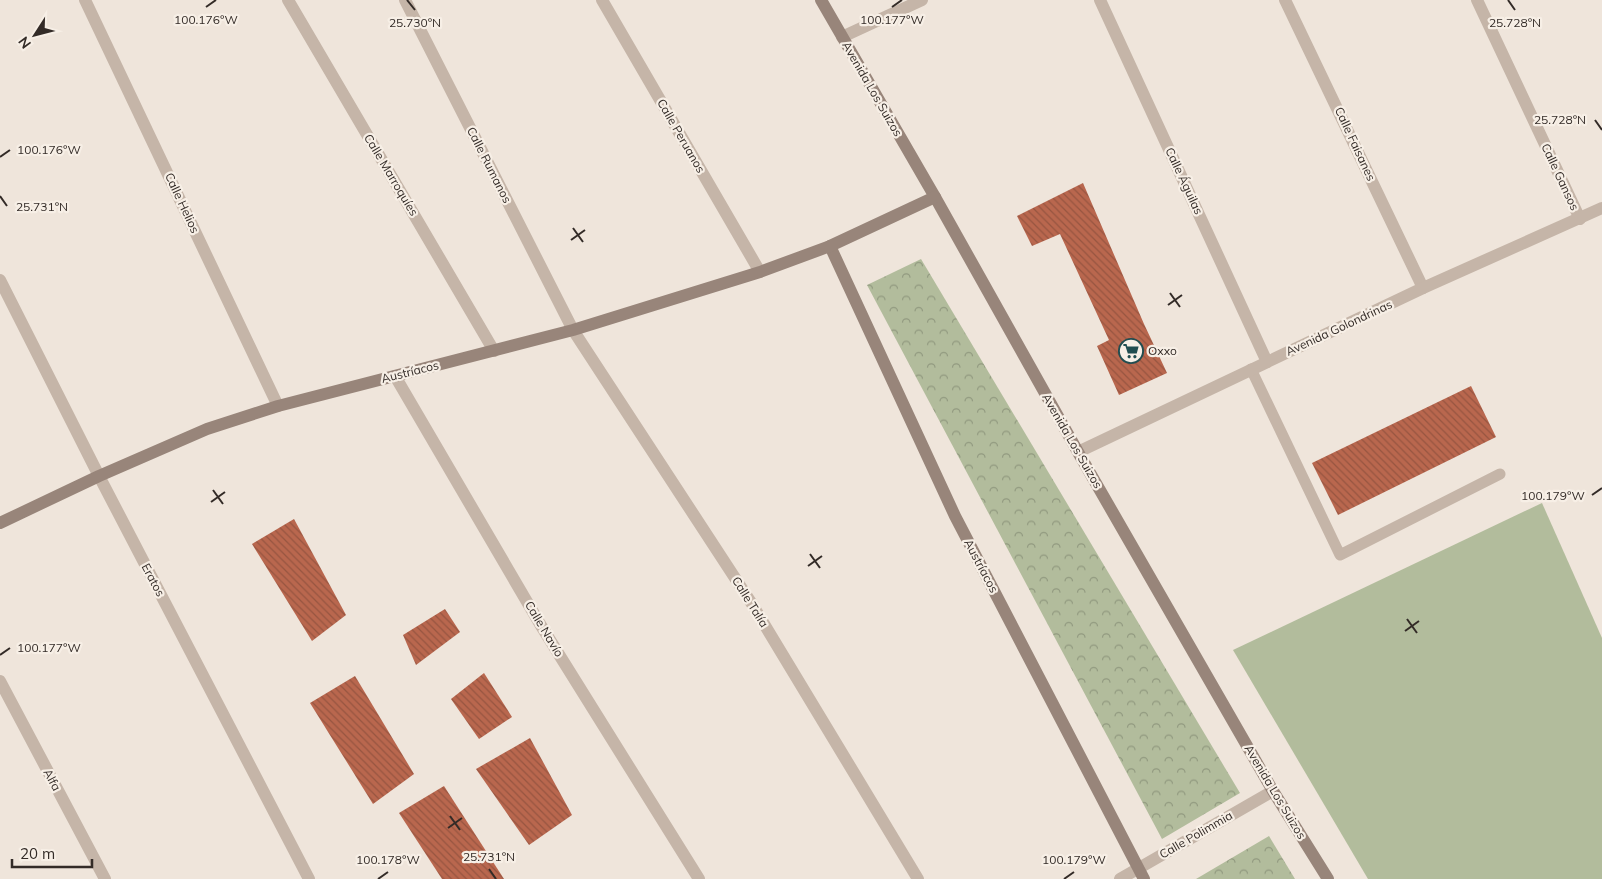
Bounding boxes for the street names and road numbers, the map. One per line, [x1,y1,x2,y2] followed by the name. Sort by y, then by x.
[839,39,906,139] street label: Avenida Los Suizos
[654,96,709,175] street label: Calle Peruanos
[1332,104,1379,183] street label: Calle Faisanes
[464,124,515,205] street label: Calle Rumanos
[361,131,422,219] street label: Calle Marroquíes
[1538,141,1583,213] street label: Calle Gansos
[1162,145,1207,217] street label: Calle Águilas
[162,170,203,235] street label: Calle Helios
[1283,296,1394,359] street label: Avenida Golondrinas
[380,357,440,386] street label: Austríacos
[1039,391,1106,491] street label: Avenida Los Suizos
[961,536,1002,595] street label: Austríacos
[138,561,168,599] street label: Eratos
[729,574,772,630] street label: Calle Talía
[522,598,567,660] street label: Calle Navío
[1241,742,1310,842] street label: Avenida Los Suizos
[40,766,64,793] street label: Alfa
[1157,808,1235,862] street label: Calle Polimmia

